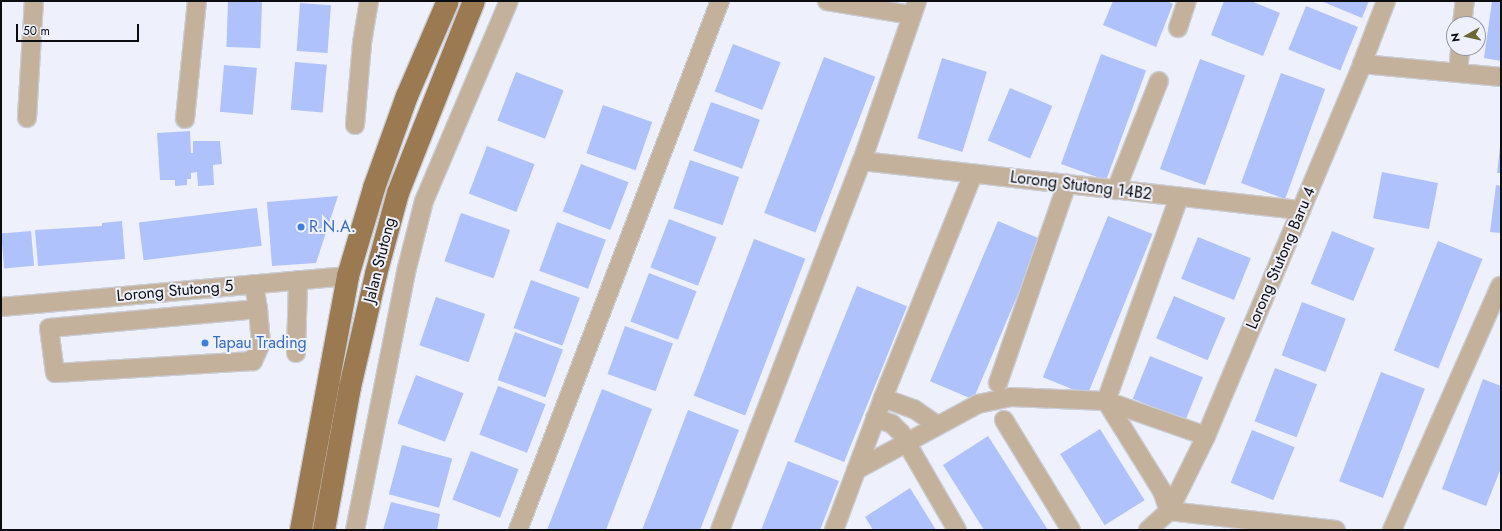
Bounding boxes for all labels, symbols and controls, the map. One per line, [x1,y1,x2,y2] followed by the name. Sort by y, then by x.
[18,16,141,42] scale bar
[1446,16,1486,56] north arrow
[23,22,50,40] text: 50 m
[1447,32,1464,43] text: N
[1009,168,1153,204] street label: Lorong Stutong 14B2
[1242,184,1320,332] street label: Lorong Stutong Baru 4
[360,215,400,305] street label: Jalan Stutong
[309,217,356,237] place label: R.N.A.
[296,222,306,232] marker: R.N.A.
[116,276,234,306] street label: Lorong Stutong 5
[213,333,307,353] place label: Tapau Trading
[200,338,210,348] marker: Tapau Trading

